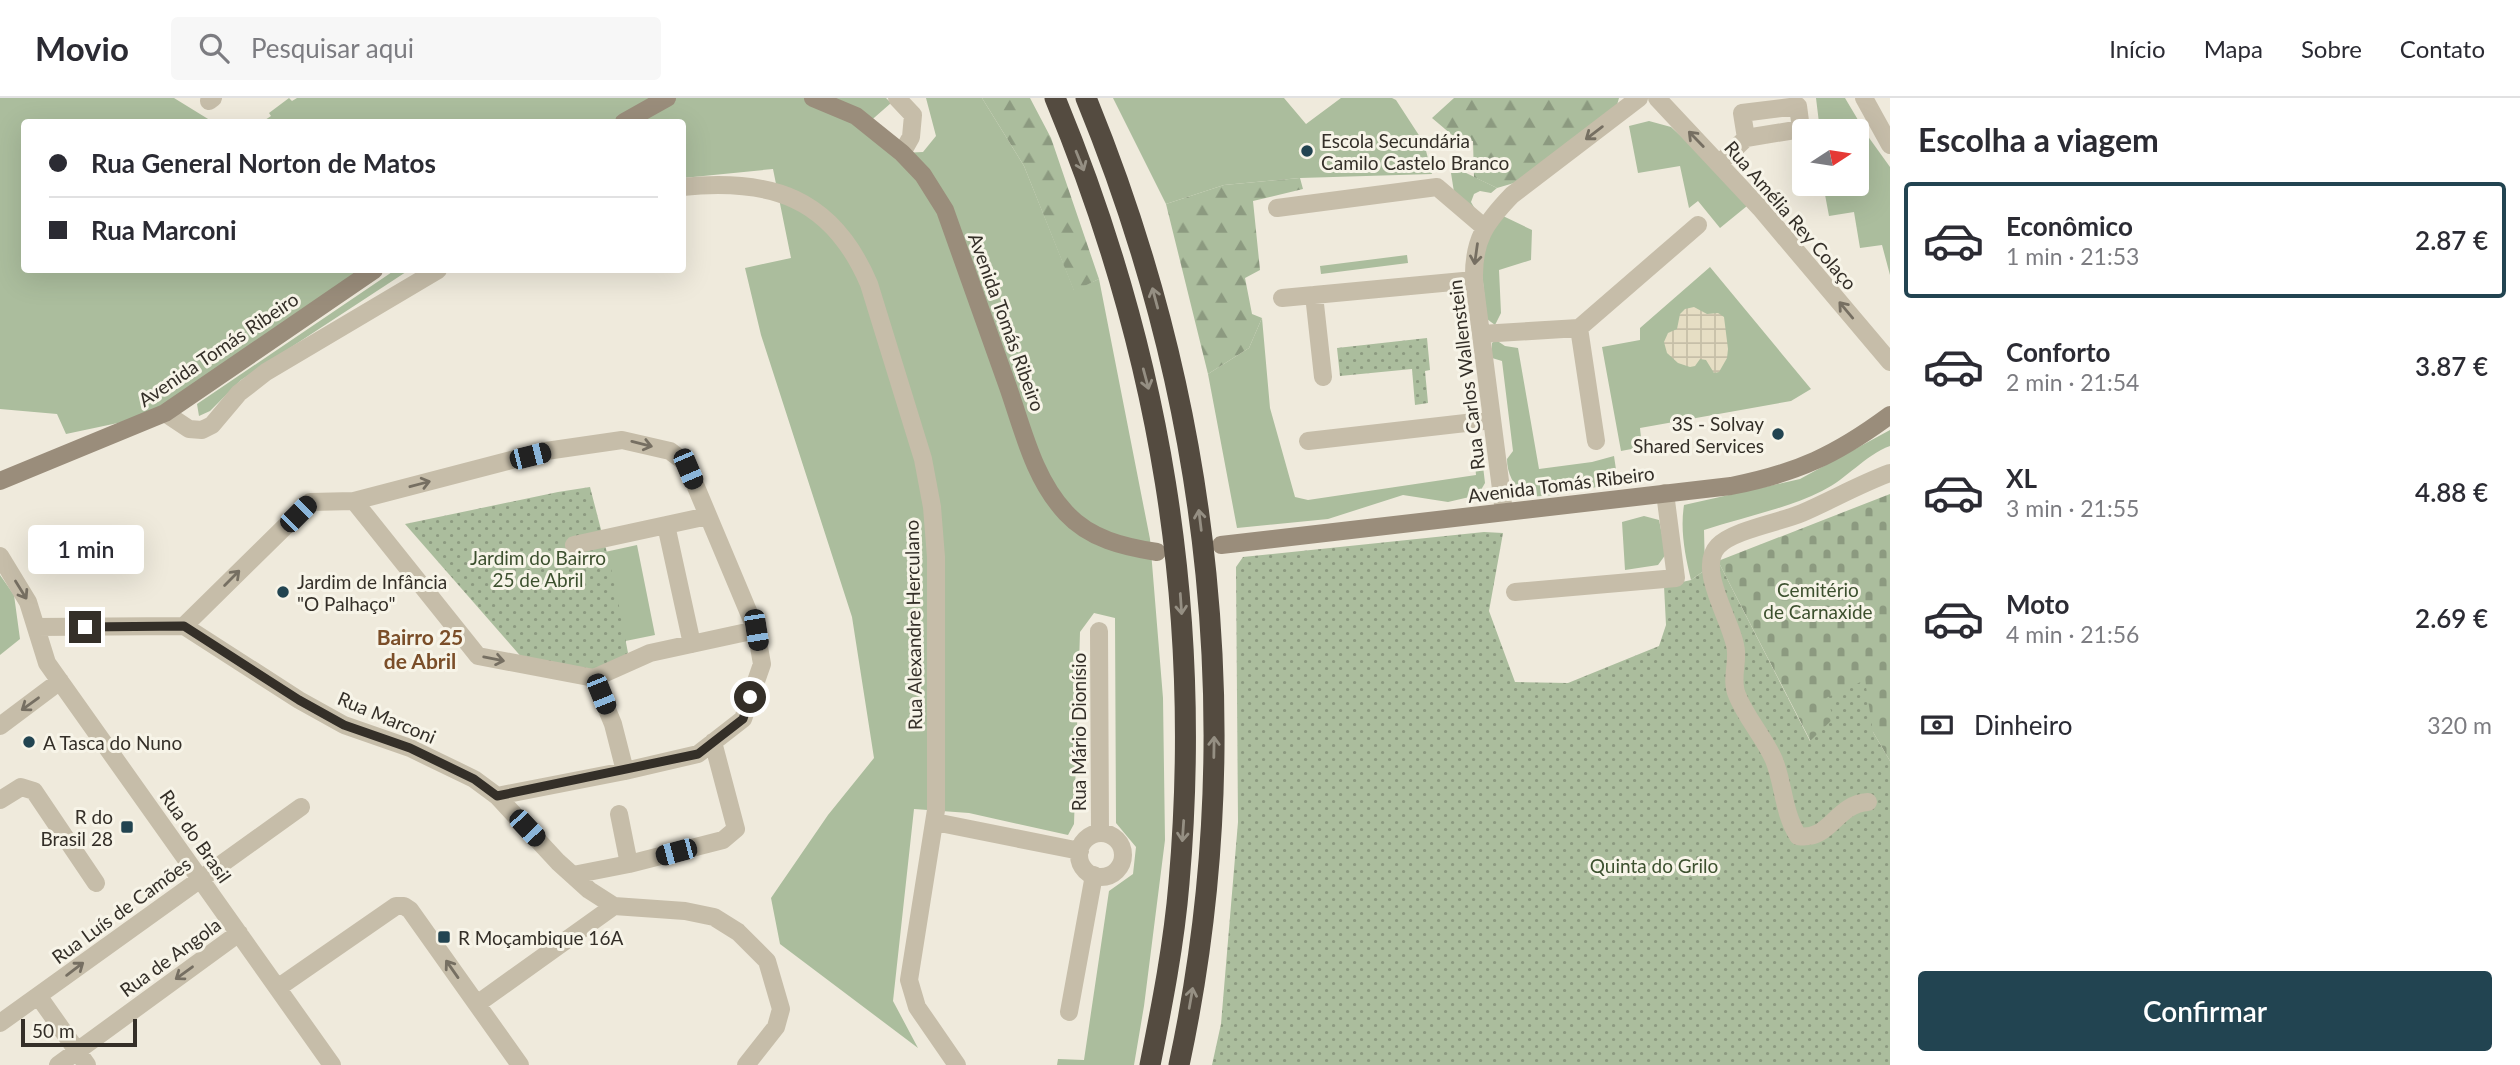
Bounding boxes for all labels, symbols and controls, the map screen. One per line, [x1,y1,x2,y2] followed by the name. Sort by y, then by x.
[171,17,661,80] search box
[35,28,129,68] text: Movio
[195,29,233,67] icon: search
[251,32,414,64] text: Pesquisar aqui
[2109,34,2166,63] text: Início
[2204,34,2263,63] text: Mapa
[2301,34,2362,63] text: Sobre
[2400,34,2485,63] text: Contato
[1792,119,1869,196] north arrow
[1792,119,1869,196] map controls
[1918,120,2159,159] text: Escolha a viagem
[1585,125,1604,140] one-way arrow
[1321,129,1509,174] place label: Escola Secundária Camilo Castelo Branco
[1688,131,1705,148] one-way arrow
[1720,136,1862,294] street label: Rua Amélia Rey Colaço
[1299,143,1315,159] marker: Escola Secundária Camilo Castelo Branco
[91,147,436,179] text: Rua General Norton de Matos
[1075,150,1088,172] one-way arrow
[1922,209,1985,272] icon: car
[2006,210,2133,242] text: Econômico
[91,214,237,246] text: Rua Marconi
[2415,224,2488,256] text: 2.87 €
[964,230,1050,414] street label: Avenida Tomás Ribeiro
[1469,242,1482,265] one-way arrow
[2006,242,2139,270] text: 1 min · 21:53
[1443,279,1489,471] street label: Rua Carlos Wallenstein
[134,287,302,411] street label: Avenida Tomás Ribeiro
[1147,287,1160,309] one-way arrow
[1838,301,1854,319] one-way arrow
[1922,335,1985,398] icon: car
[2006,336,2110,368] text: Conforto
[2415,350,2488,382] text: 3.87 €
[1140,367,1153,390] one-way arrow
[2006,368,2139,396] text: 2 min · 21:54
[1633,412,1764,457] place label: 3S - Solvay Shared Services
[1770,426,1786,442] marker: 3S - Solvay Shared Services
[630,438,653,452] one-way arrow
[508,441,553,471] car
[671,446,706,492] car
[1466,461,1656,507] street label: Avenida Tomás Ribeiro
[1922,461,1985,524] icon: car
[2006,462,2037,494] text: XL
[2415,476,2488,508] text: 4.88 €
[408,477,431,490] one-way arrow
[276,492,321,536] car
[2006,494,2139,522] text: 3 min · 21:55
[1193,510,1206,532] one-way arrow
[900,520,926,730] street label: Rua Alexandre Herculano
[27,526,143,574] callout: 1 min
[58,535,114,563] text: 1 min
[470,546,606,591] park label: Jardim do Bairro 25 de Abril
[224,570,241,587] one-way arrow
[297,570,447,615] place label: Jardim de Infância "O Palhaço"
[1763,578,1873,623] park label: Cemitério de Carnaxide
[13,580,28,599] one-way arrow
[275,584,291,600] marker: Jardim de Infância "O Palhaço"
[1922,587,1985,650] icon: car
[2006,588,2069,620] text: Moto
[1174,592,1187,615] one-way arrow
[2415,602,2488,634] text: 2.69 €
[743,608,770,652] car
[69,611,101,643] route end
[2006,620,2139,648] text: 4 min · 21:56
[377,624,463,673] district label: Bairro 25 de Abril
[482,653,505,667] one-way arrow
[1067,653,1090,811] street label: Rua Mário Dionísio
[584,671,619,717] car
[734,681,766,713] route start
[334,686,440,748] street label: Rua Marconi
[21,697,40,711] one-way arrow
[1918,706,1956,744] icon: cash
[1974,709,2072,741] text: Dinheiro
[2427,711,2492,739] text: 320 m
[43,731,182,754] place label: A Tasca do Nuno
[21,734,37,750] marker: A Tasca do Nuno
[1207,736,1221,759] one-way arrow
[156,785,236,887] street label: Rua do Brasil
[41,805,113,850] place label: R do Brasil 28
[505,805,550,851] car
[119,819,135,835] marker: R do Brasil 28
[1176,819,1189,842] one-way arrow
[653,836,700,868] car
[47,852,195,968] street label: Rua Luís de Camões
[1590,854,1718,877] park label: Quinta do Grilo
[115,913,225,1001] street label: Rua de Angola
[458,926,623,949] place label: R Moçambique 16A
[436,929,452,945] marker: R Moçambique 16A
[445,960,459,979] one-way arrow
[65,961,84,976] one-way arrow
[175,966,194,980] one-way arrow
[1918,971,2492,1051] button: Confirmar
[1185,987,1198,1010] one-way arrow
[21,1016,136,1048] scale bar
[32,1019,75,1042] text: 50 m

